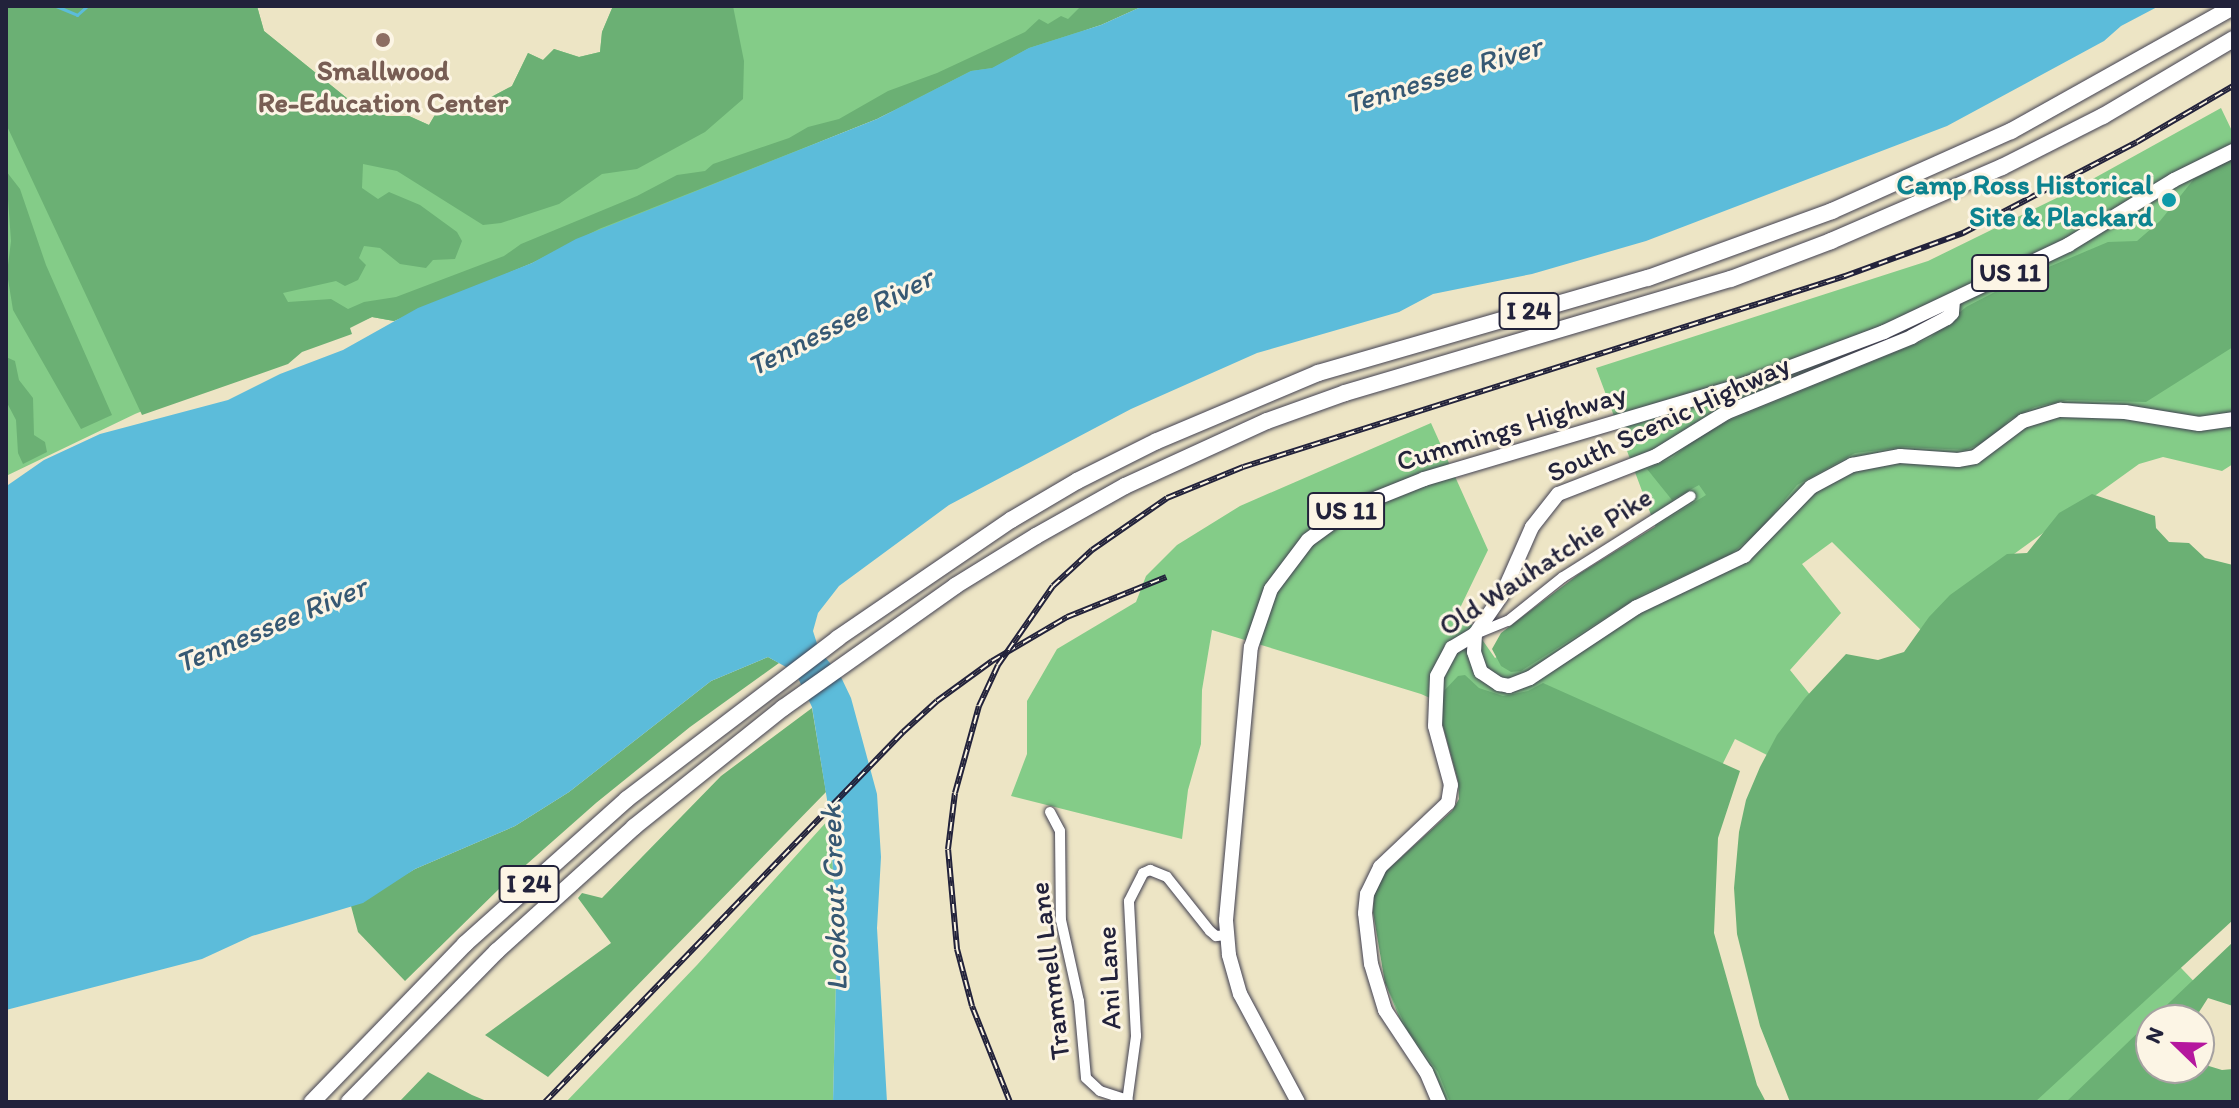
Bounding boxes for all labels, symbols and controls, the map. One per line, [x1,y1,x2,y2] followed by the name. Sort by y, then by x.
[1341,28,1545,122] water label: Tennessee River
[374,31,392,49] marker: Smallwood Re-Education Center
[258,53,508,119] place label: Smallwood Re-Education Center
[1897,167,2153,233] place label: Camp Ross Historical Site & Plackard
[2160,191,2178,209] marker: Camp Ross Historical Site & Plackard
[1970,251,2050,295] road number: US 11
[741,260,939,384] water label: Tennessee River
[1497,289,1561,333] road number: I 24
[1542,348,1794,488] street label: South Scenic Highway
[1393,376,1629,478] street label: Cummings Highway
[1432,479,1658,643] street label: Old Wauhatchie Pike
[1306,489,1386,533] road number: US 11
[171,569,371,681] water label: Tennessee River
[813,805,855,991] water label: Lookout Creek
[497,862,561,906] road number: I 24
[1021,880,1077,1062] street label: Trammell Lane
[1088,925,1128,1031] street label: Ani Lane
[2135,1004,2215,1084] north arrow
[2139,1023,2170,1047] text: N

